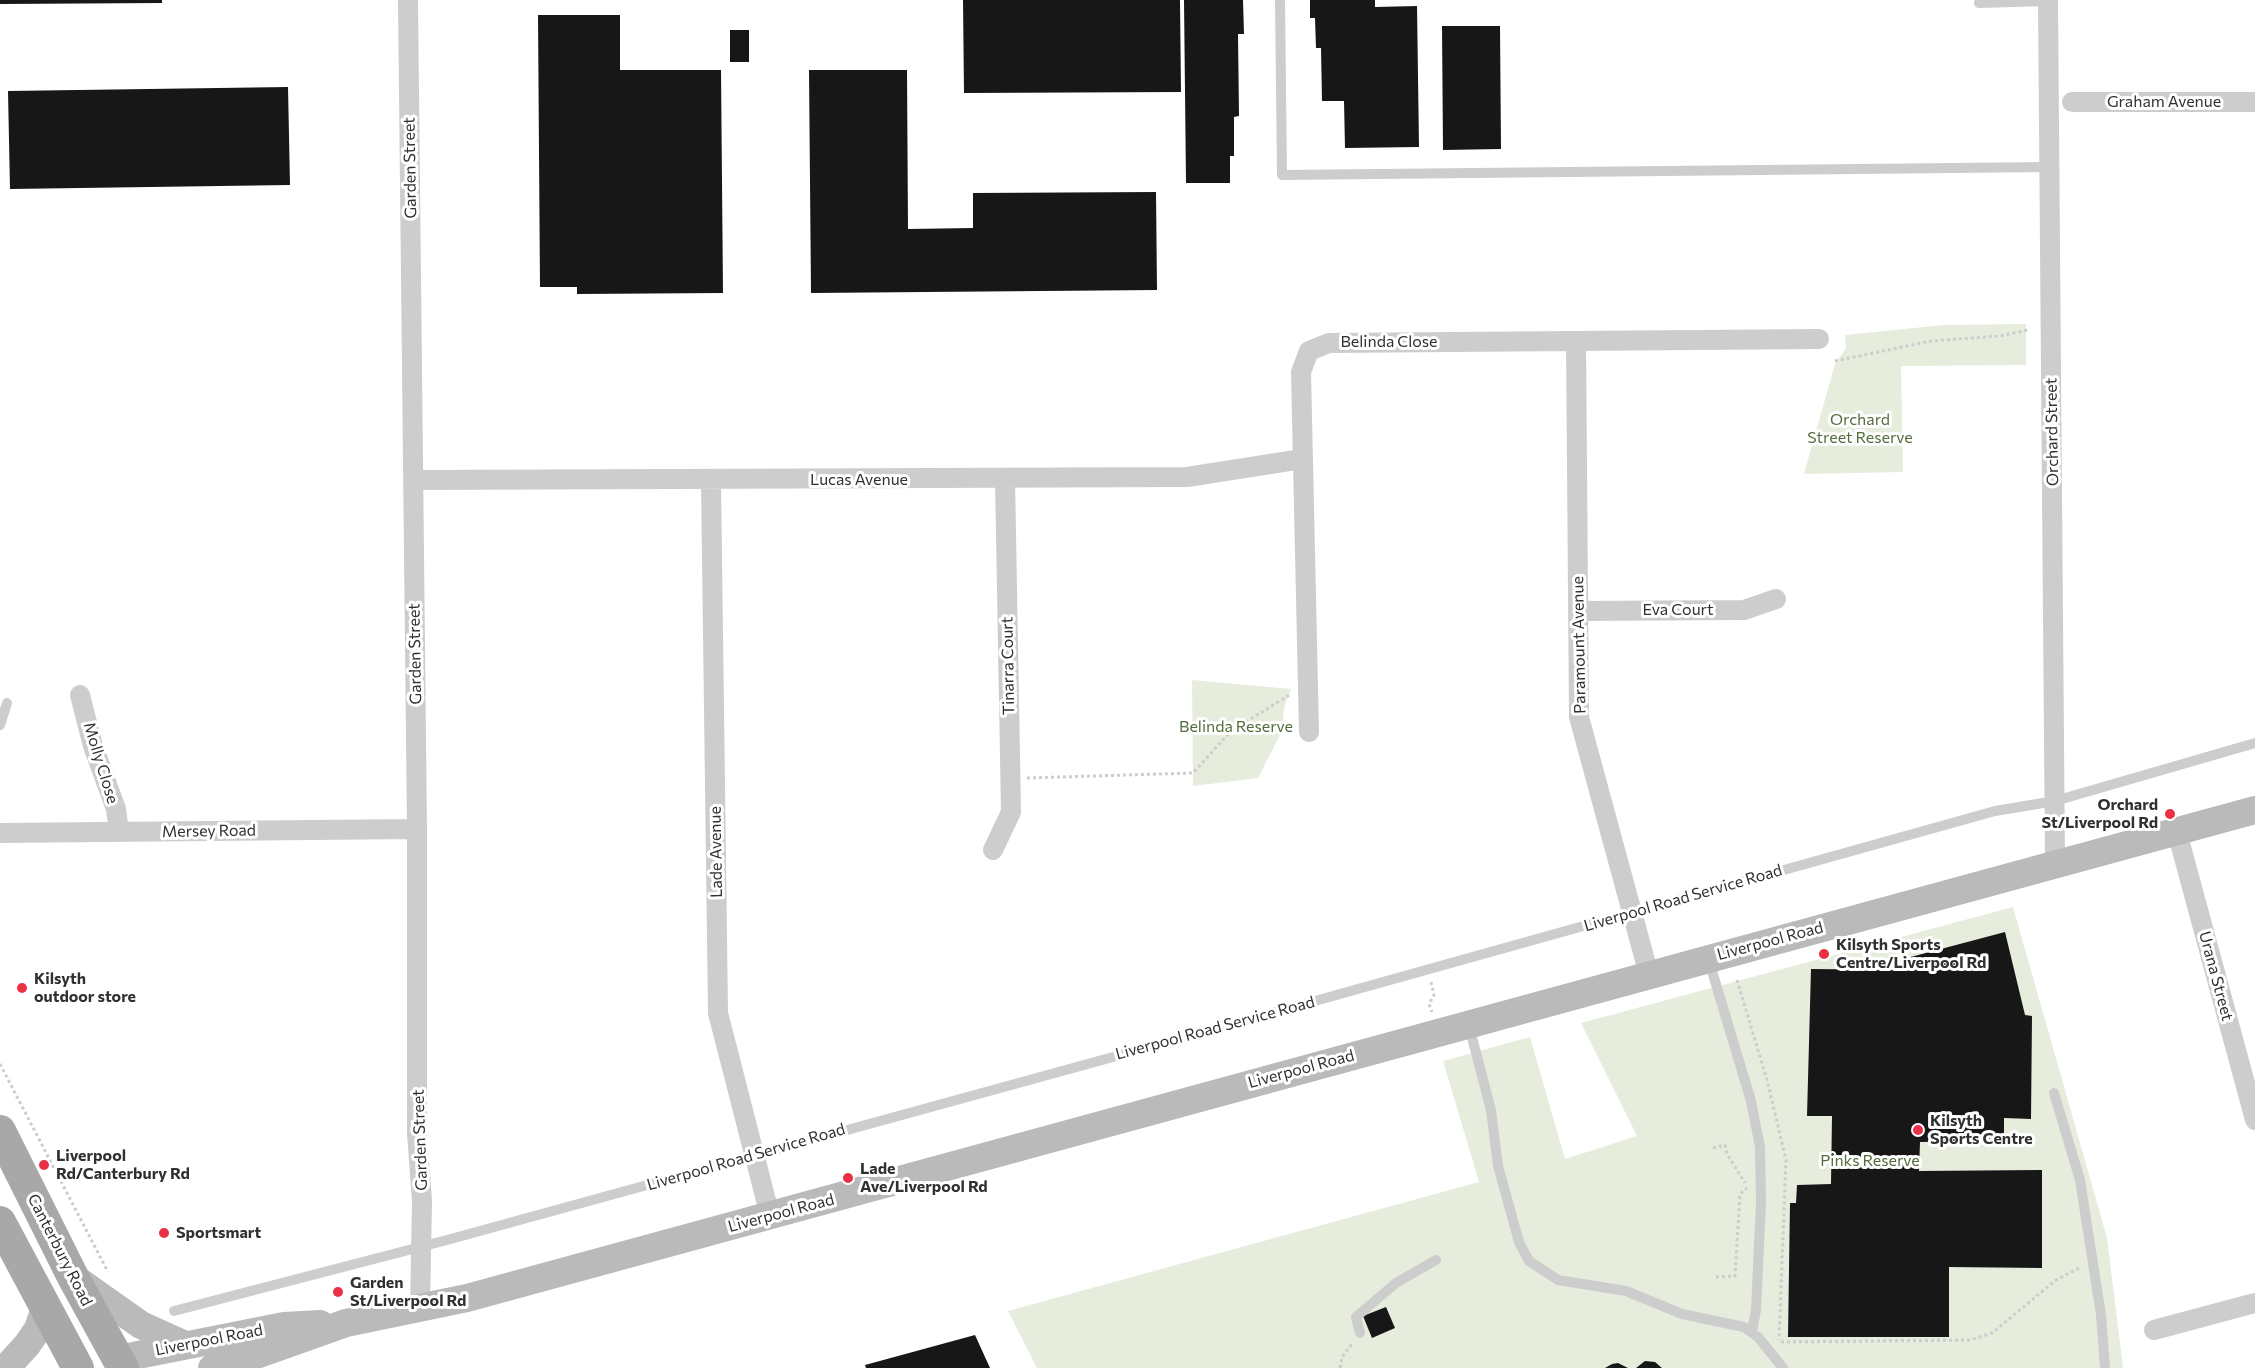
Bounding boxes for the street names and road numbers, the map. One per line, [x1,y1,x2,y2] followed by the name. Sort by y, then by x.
[2107,92,2221,112] street label: Graham Avenue
[400,117,420,219] street label: Garden Street
[1341,332,1437,352] street label: Belinda Close
[2041,378,2063,486] street label: Orchard Street
[810,470,908,490] street label: Lucas Avenue
[1568,576,1590,714] street label: Paramount Avenue
[1642,600,1714,620] street label: Eva Court
[405,603,425,705] street label: Garden Street
[998,617,1018,715] street label: Tinarra Court
[79,720,123,806] street label: Molly Close
[706,806,726,898] street label: Lade Avenue
[162,821,256,841] street label: Mersey Road
[1582,860,1784,936] street label: Liverpool Road Service Road
[1715,918,1825,964] street label: Liverpool Road
[2195,929,2237,1023] street label: Urana Street
[1113,992,1317,1064] street label: Liverpool Road Service Road
[1246,1046,1356,1092] street label: Liverpool Road
[409,1089,431,1191] street label: Garden Street
[645,1119,847,1195] street label: Liverpool Road Service Road
[726,1190,836,1236] street label: Liverpool Road
[23,1191,97,1309] street label: Canterbury Road
[154,1320,264,1360] street label: Liverpool Road

